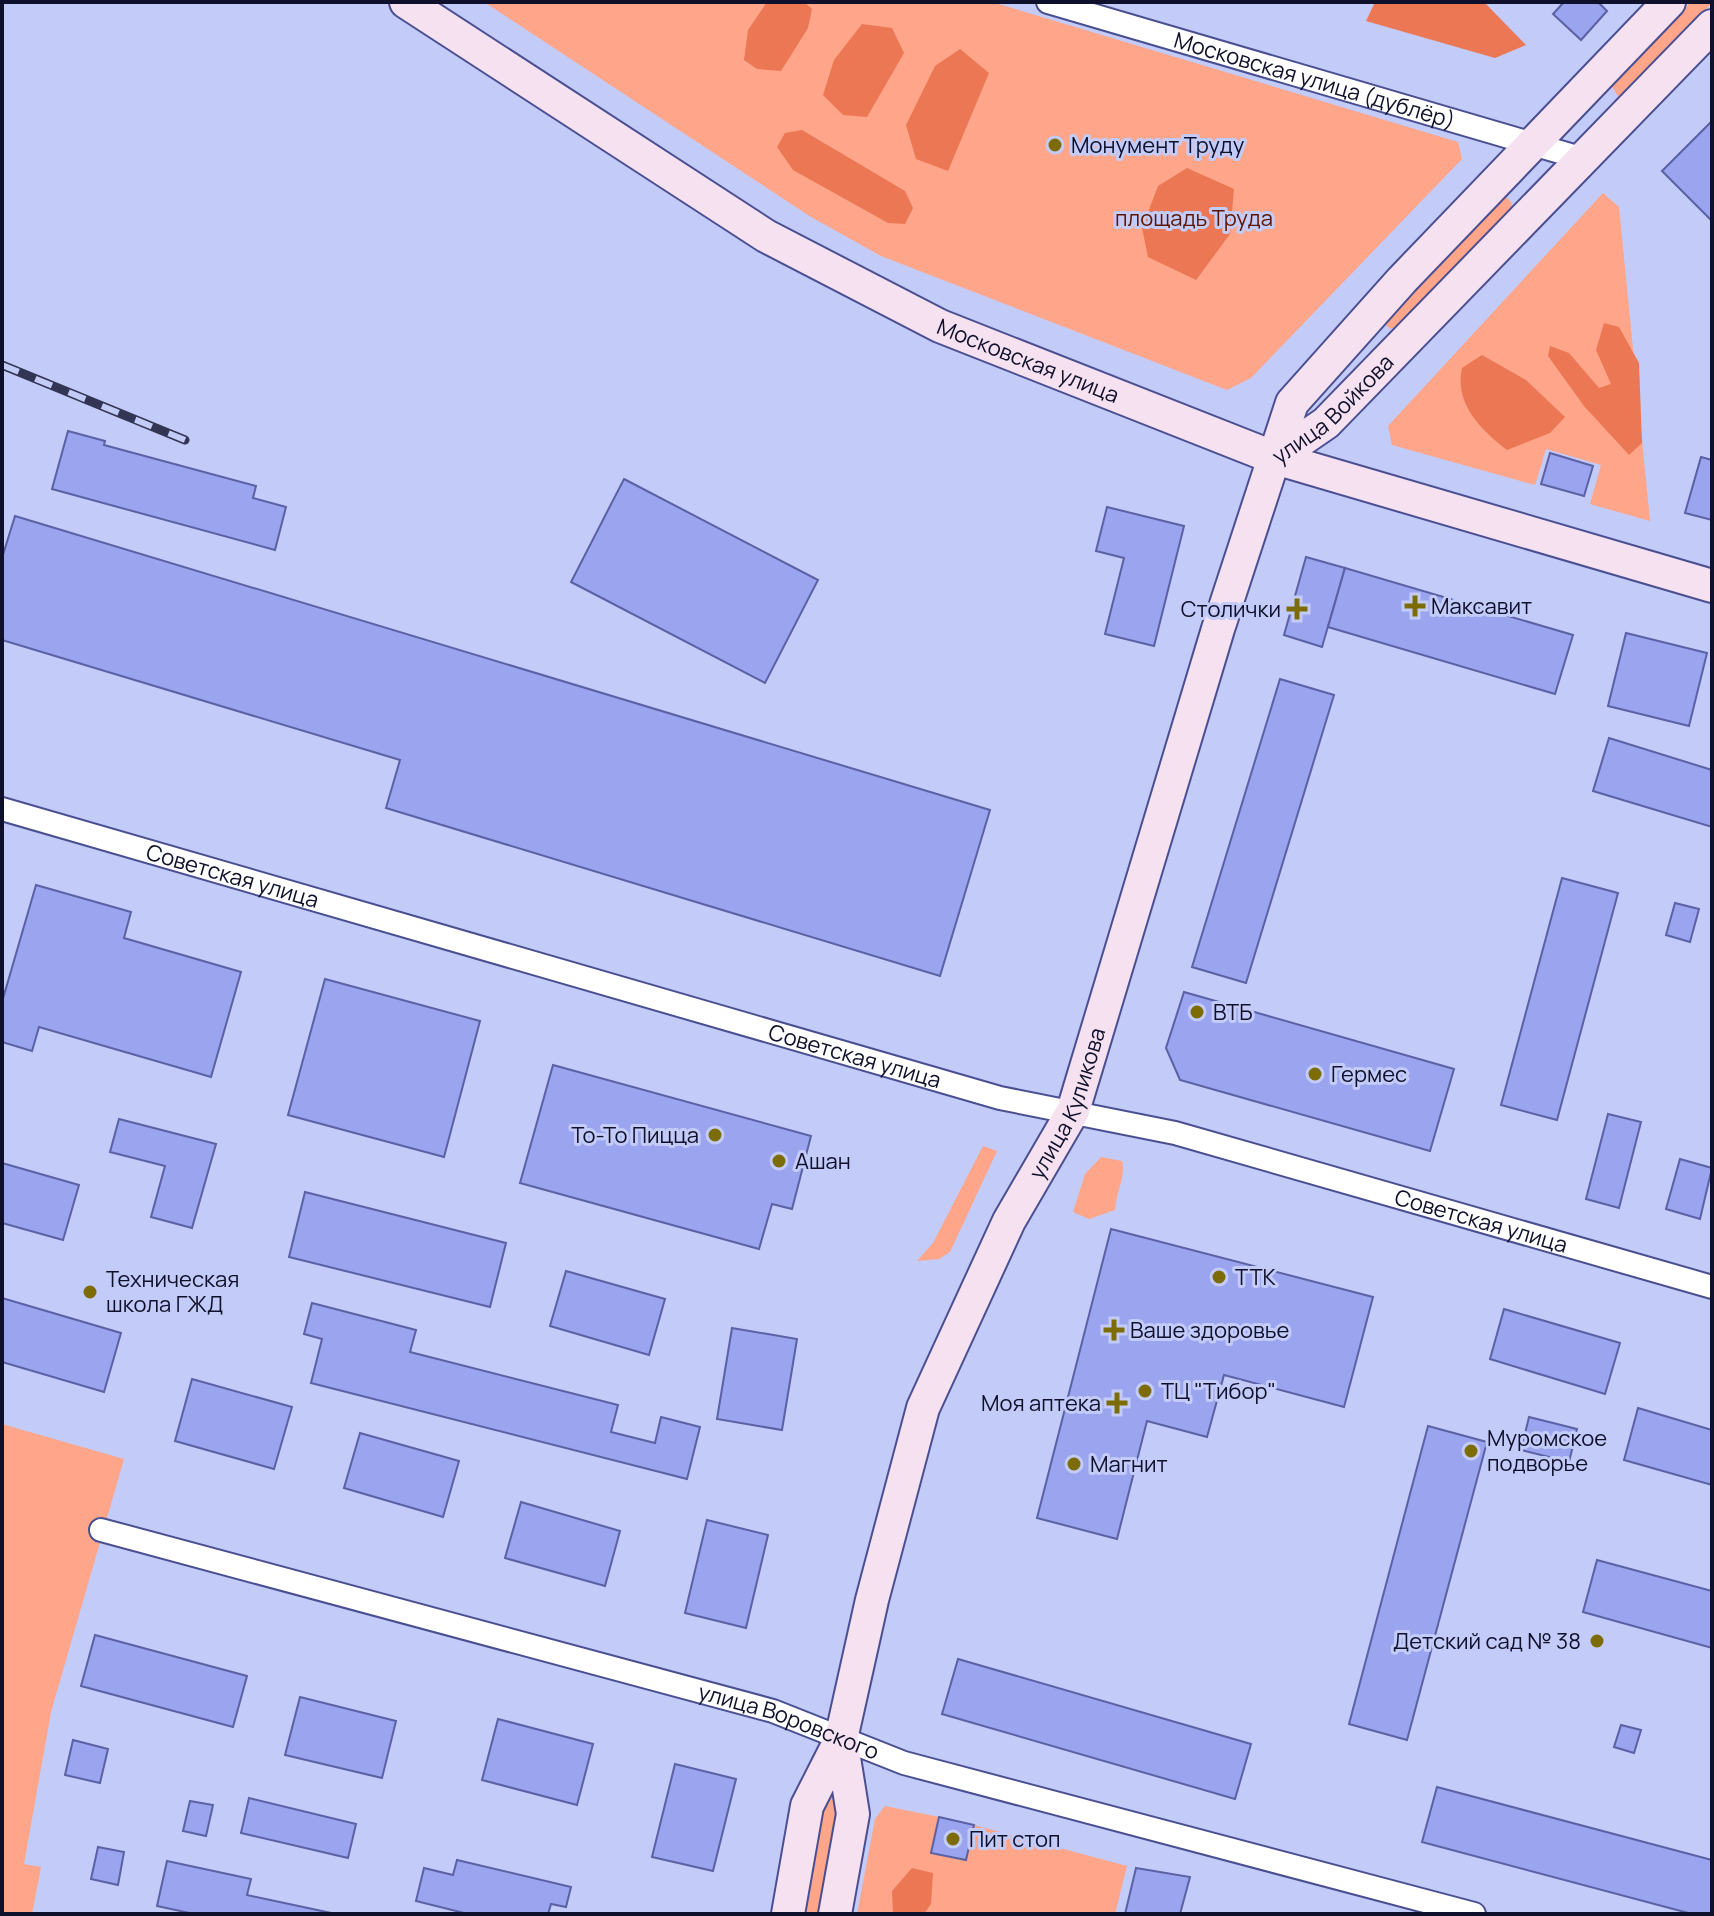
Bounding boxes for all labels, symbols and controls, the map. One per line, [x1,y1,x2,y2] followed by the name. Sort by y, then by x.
[1171,25,1459,136] street label: Московская улица (дублёр)
[1071,130,1245,160] place label: Монумент Труду
[1046,136,1064,154] marker: Монумент Труду
[1115,203,1273,233] park label: площадь Труда
[933,311,1124,410] street label: Московская улица
[1266,347,1400,471] street label: улица Войкова
[1431,591,1532,621] place label: Максавит
[1181,594,1281,624] place label: Столички
[1406,597,1424,615] marker: Максавит
[1288,600,1306,618] marker: Столички
[143,837,322,915] street label: Советская улица
[1213,997,1252,1027] place label: ВТБ
[1188,1003,1206,1021] marker: ВТБ
[765,1017,945,1095] street label: Советская улица
[1022,1024,1112,1185] street label: улица Куликова
[1331,1059,1407,1089] place label: Гермес
[1306,1065,1324,1083] marker: Гермес
[571,1120,699,1150] place label: То-То Пицца
[706,1126,724,1144] marker: То-То Пицца
[795,1146,851,1176] place label: Ашан
[770,1152,788,1170] marker: Ашан
[1391,1182,1571,1260] street label: Советская улица
[1235,1262,1277,1292] place label: ТТК
[106,1264,239,1319] place label: Техническая школа ГЖД
[1210,1268,1228,1286] marker: ТТК
[81,1283,99,1301] marker: Техническая школа ГЖД
[1130,1315,1290,1345] place label: Ваше здоровье
[1105,1321,1123,1339] marker: Ваше здоровье
[1161,1376,1276,1406] place label: ТЦ "Тибор"
[1136,1382,1154,1400] marker: ТЦ "Тибор"
[981,1388,1101,1418] place label: Моя аптека
[1108,1394,1126,1412] marker: Моя аптека
[1487,1423,1607,1478] place label: Муромское подворье
[1462,1442,1480,1460] marker: Муромское подворье
[1090,1449,1168,1479] place label: Магнит
[1065,1455,1083,1473] marker: Магнит
[1393,1626,1581,1656] place label: Детский сад № 38
[1588,1632,1606,1650] marker: Детский сад № 38
[695,1677,884,1767] street label: улица Воровского
[969,1824,1061,1854] place label: Пит стоп
[944,1830,962,1848] marker: Пит стоп

